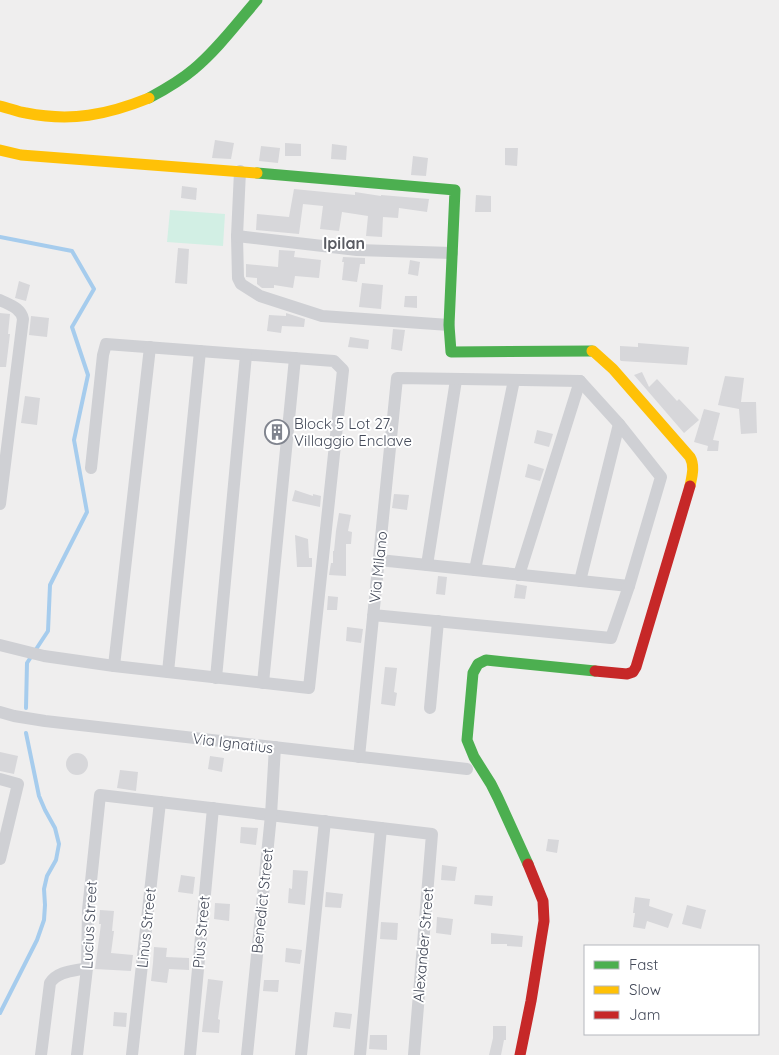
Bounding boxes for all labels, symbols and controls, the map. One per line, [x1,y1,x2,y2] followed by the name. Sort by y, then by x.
[323,233,365,253] district label: Ipilan
[294,414,412,450] place label: Block 5 Lot 27, Villaggio Enclave
[264,419,290,445] building icon: Block 5 Lot 27, Villaggio Enclave
[365,530,391,604] street label: Via Milano
[192,729,274,757] street label: Via Ignatius
[247,847,277,955] street label: Benedict Street
[77,880,101,970] street label: Lucius Street
[132,887,160,969] street label: Linus Street
[409,887,437,1003] street label: Alexander Street
[188,895,214,969] street label: Pius Street
[584,945,759,1035] legend
[629,955,658,974] text: Fast
[629,980,661,999] text: Slow
[629,1005,660,1024] text: Jam

